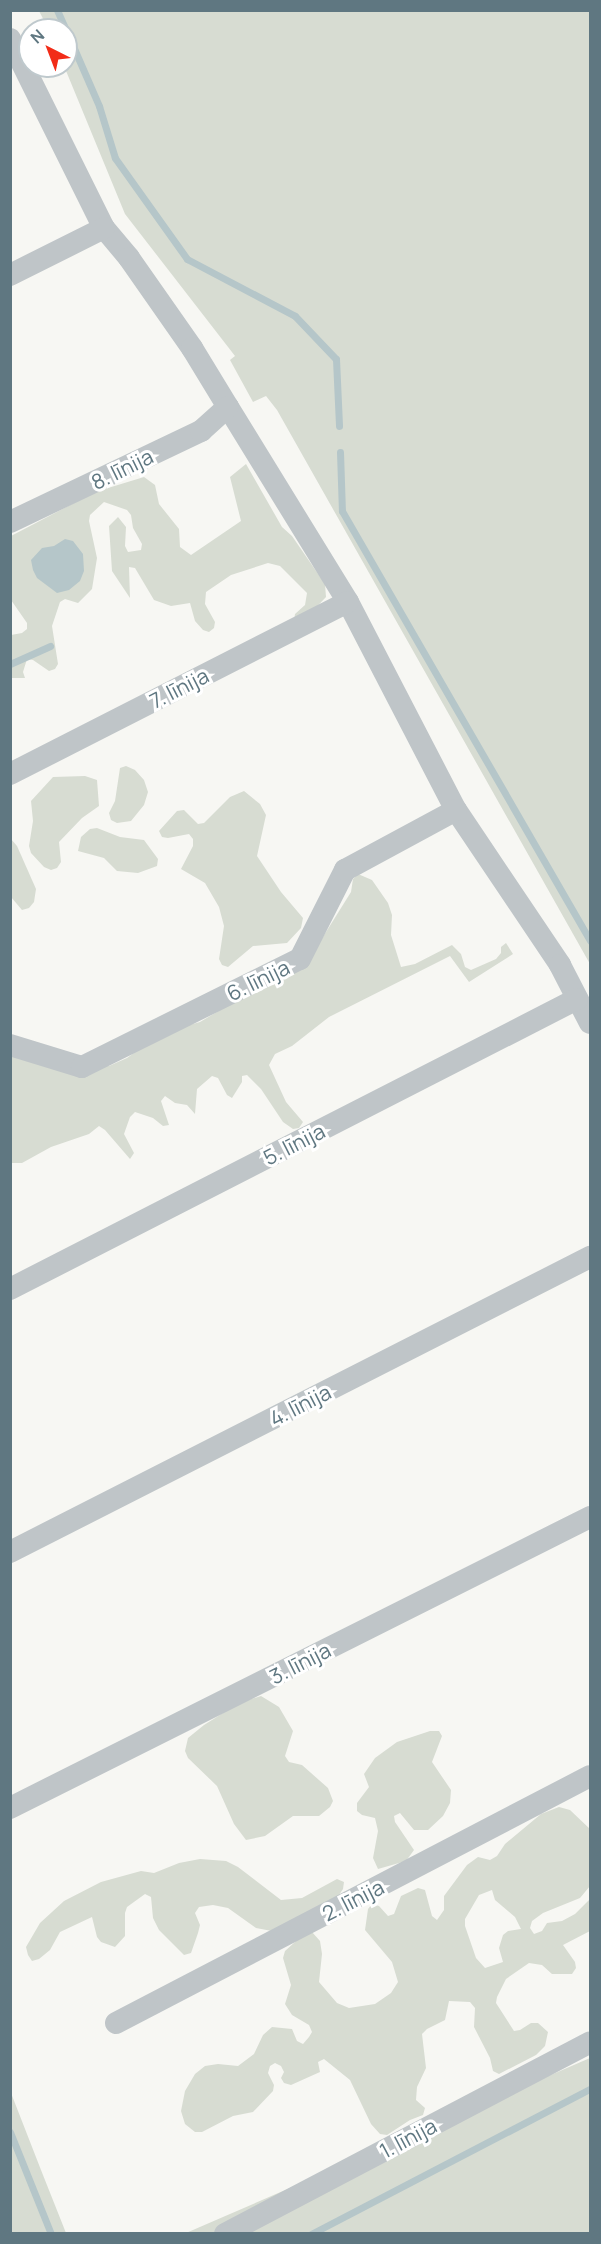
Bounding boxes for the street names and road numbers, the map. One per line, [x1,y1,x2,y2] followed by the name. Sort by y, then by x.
[87,443,157,495] street label: 8. līnija
[145,663,213,713] street label: 7. līnija
[223,954,293,1006] street label: 6. līnija
[259,1118,329,1170] street label: 5. līnija
[265,1379,335,1431] street label: 4. līnija
[265,1637,335,1689] street label: 3. līnija
[318,1874,388,1926] street label: 2. līnija
[375,2113,441,2163] street label: 1. līnija

